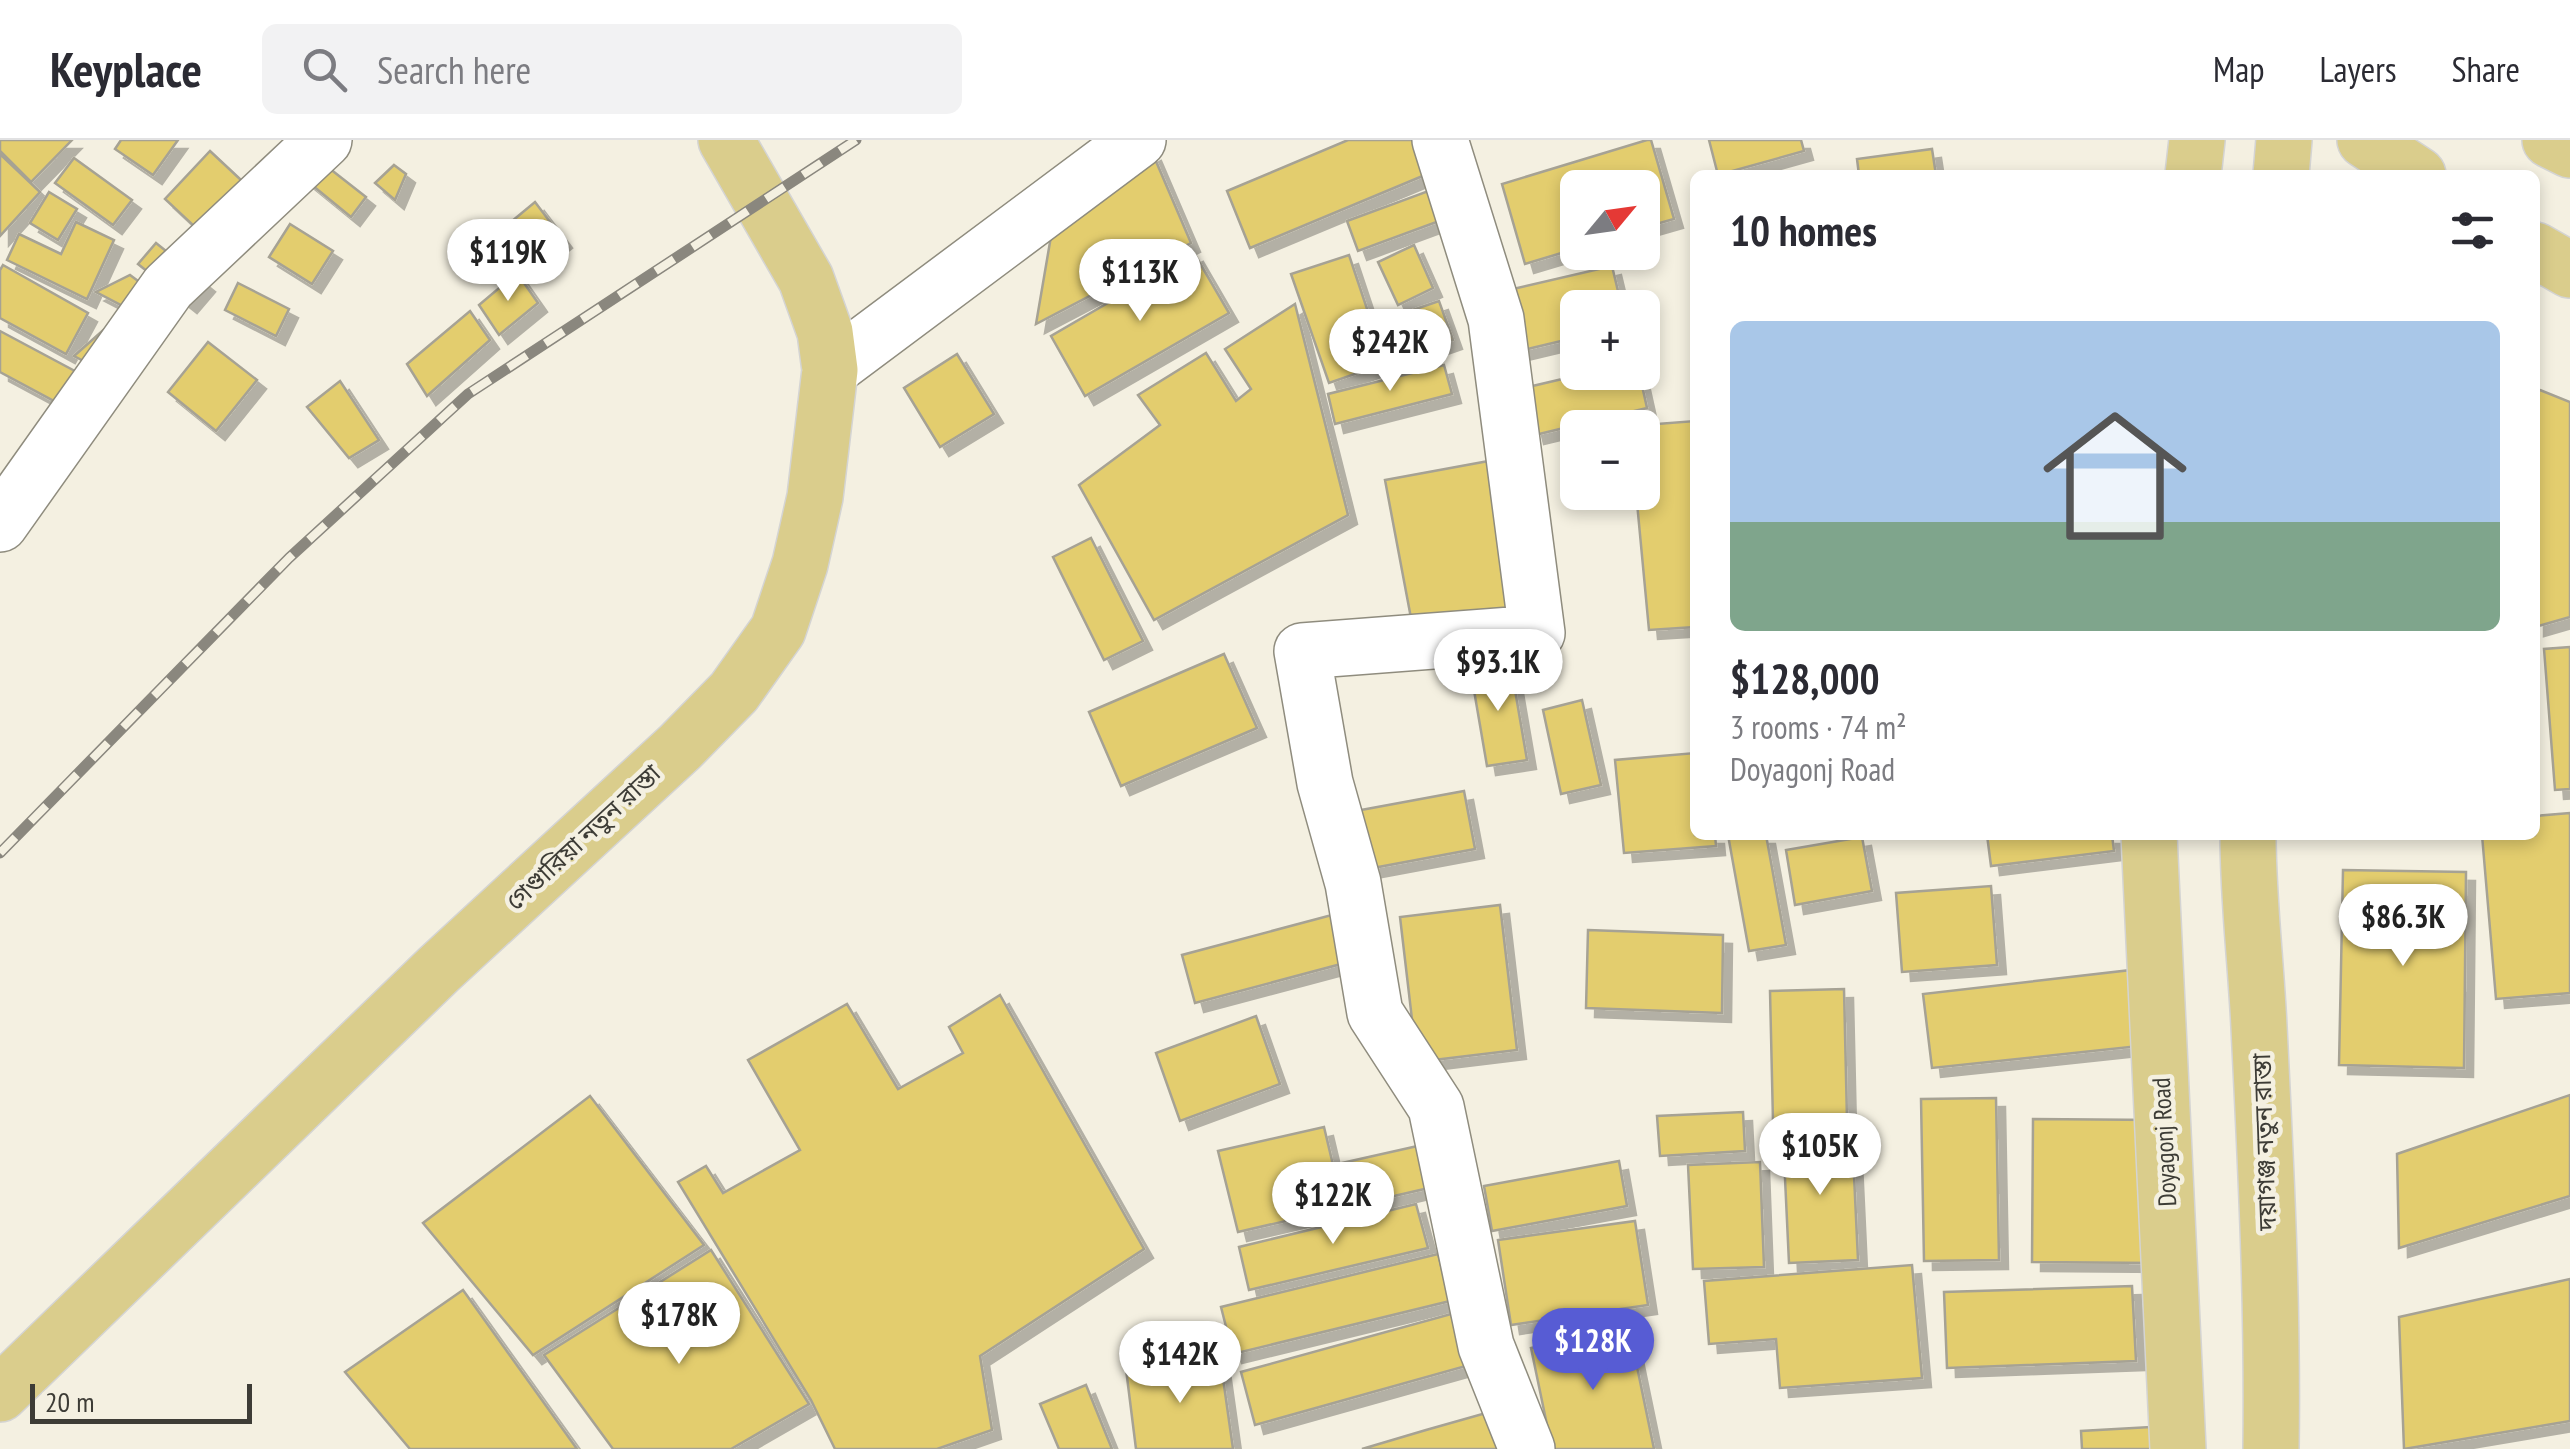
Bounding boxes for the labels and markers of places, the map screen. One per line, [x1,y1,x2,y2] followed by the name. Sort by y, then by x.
[438,219,578,304] pin: $119K
[1070,239,1210,324] pin: $113K
[1320,309,1460,394] pin: $242K
[1417,629,1579,714] pin: $93.1K
[2322,884,2484,969] pin: $86.3K
[1750,1113,1890,1198] pin: $105K
[1263,1162,1403,1247] pin: $122K
[609,1282,749,1367] pin: $178K
[1523,1308,1663,1393] pin: $128K
[1110,1321,1250,1406] pin: $142K

